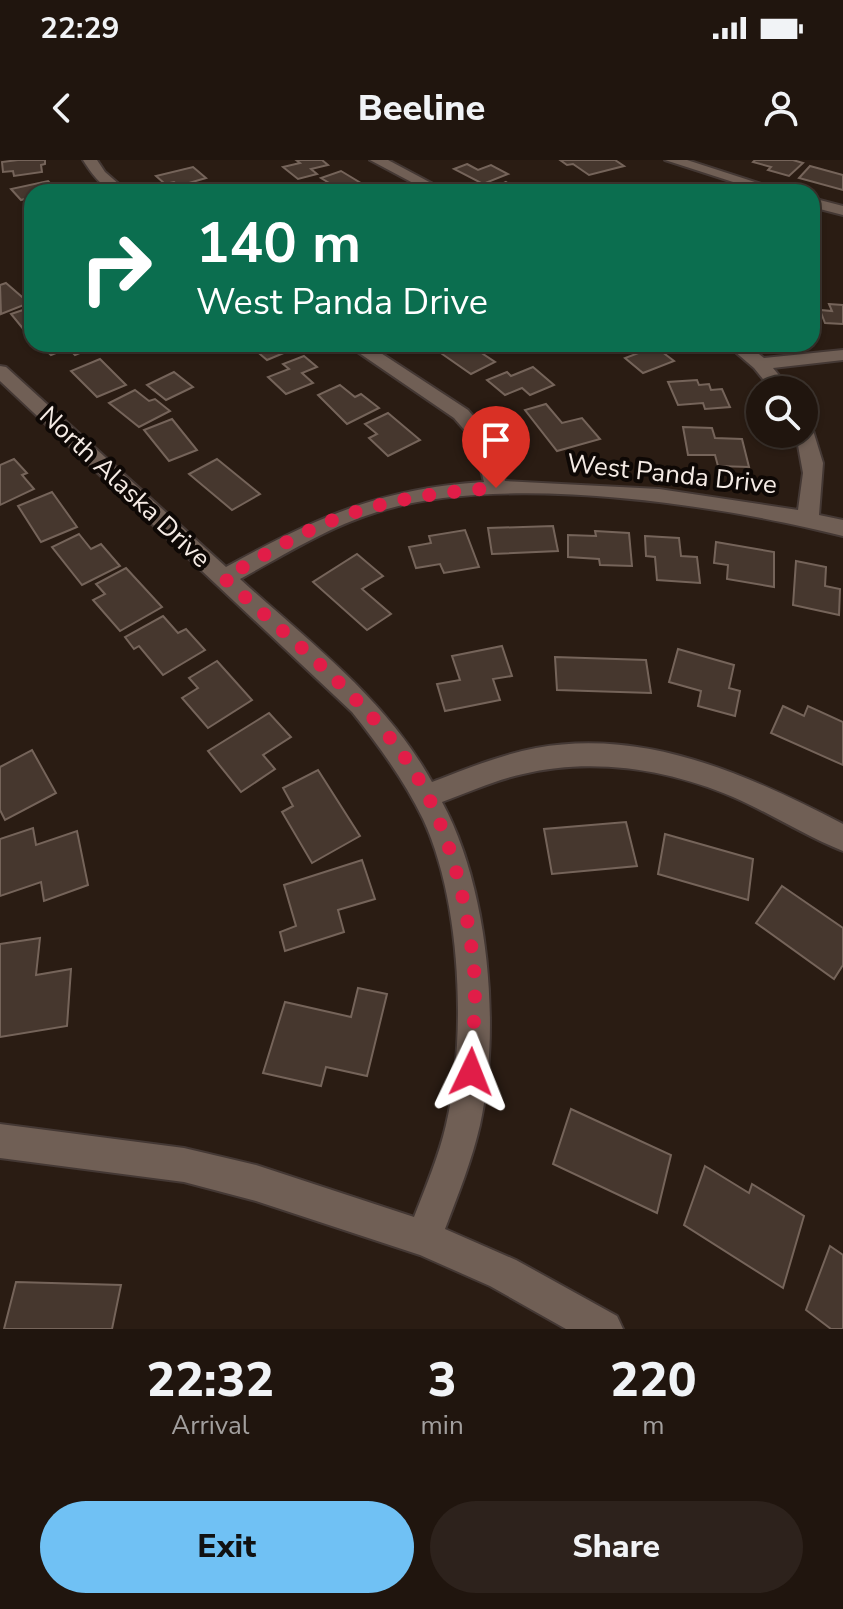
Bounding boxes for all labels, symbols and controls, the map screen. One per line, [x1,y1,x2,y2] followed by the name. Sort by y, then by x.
[40,8,119,49] text: 22:29
[358,84,485,133] text: Beeline
[40,86,84,130] icon: back
[759,86,803,130] icon: person
[196,205,361,282] text: 140 m
[64,216,168,320] icon: right
[196,278,488,327] text: West Panda Drive
[746,376,818,448] map controls
[746,376,818,448] button: search
[32,398,218,576] street label: North Alaska Drive
[462,406,530,488] pin
[474,418,518,462] icon: arrive
[565,446,779,502] street label: West Panda Drive
[429,1030,513,1114] position arrow
[146,1347,274,1413] text: 22:32
[428,1347,457,1413] text: 3
[610,1347,697,1413] text: 220
[171,1408,249,1443] text: Arrival
[421,1408,464,1443] text: min
[642,1408,664,1443] text: m
[40,1501,414,1593] button: Exit
[430,1501,803,1593] button: Share

